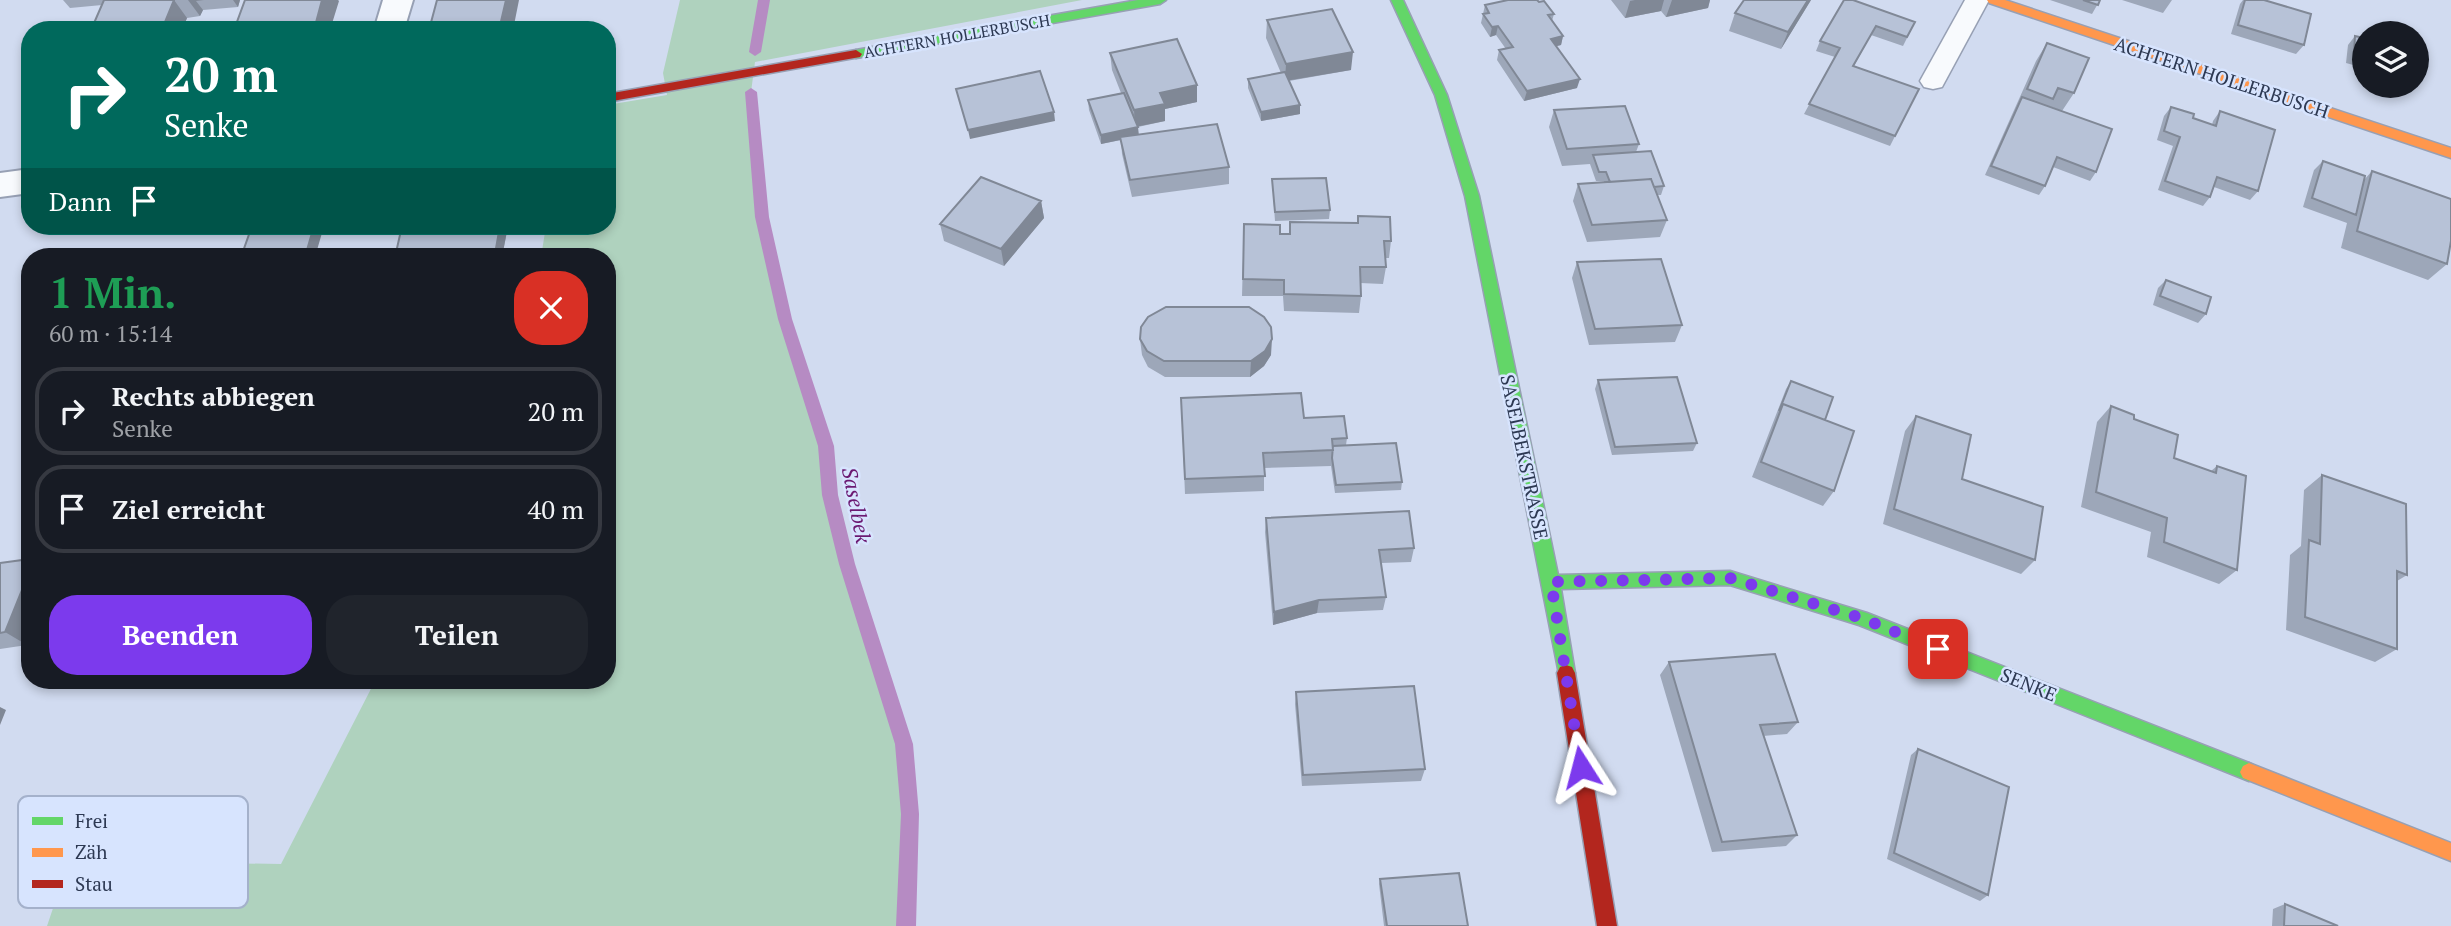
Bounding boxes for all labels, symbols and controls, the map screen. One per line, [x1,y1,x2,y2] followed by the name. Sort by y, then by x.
[862,9,1052,63] street label: ACHTERN HOLLERBUSCH
[2352,21,2429,98] map controls
[2352,21,2429,98] button: layers
[2112,30,2333,124] street label: ACHTERN HOLLERBUSCH
[164,41,278,106] text: 20 m
[49,49,140,140] icon: right
[164,104,248,146] text: Senke
[125,182,163,220] icon: arrive
[49,184,111,218] text: Dann
[49,264,177,320] text: 1 Min.
[514,271,588,345] button: close
[49,318,172,349] text: 60 m · 15:14
[1495,372,1555,542] street label: SASELBEKSTRASSE
[112,379,315,413] text: Rechts abbiegen
[53,392,91,430] icon: right
[528,394,584,428] text: 20 m
[112,413,173,444] text: Senke
[836,464,878,546] water label: Saselbek
[53,490,91,528] icon: arrive
[112,492,265,526] text: Ziel erreicht
[528,492,584,526] text: 40 m
[49,595,312,675] button: Beenden
[326,595,588,675] button: Teilen
[1908,619,1968,679] pin
[1919,630,1957,668] icon: arrive
[1997,661,2061,707] street label: SENKE
[1544,730,1618,804] position arrow
[18,796,248,908] legend
[75,808,108,833] text: Frei
[75,839,107,864] text: Zäh
[75,871,113,896] text: Stau

